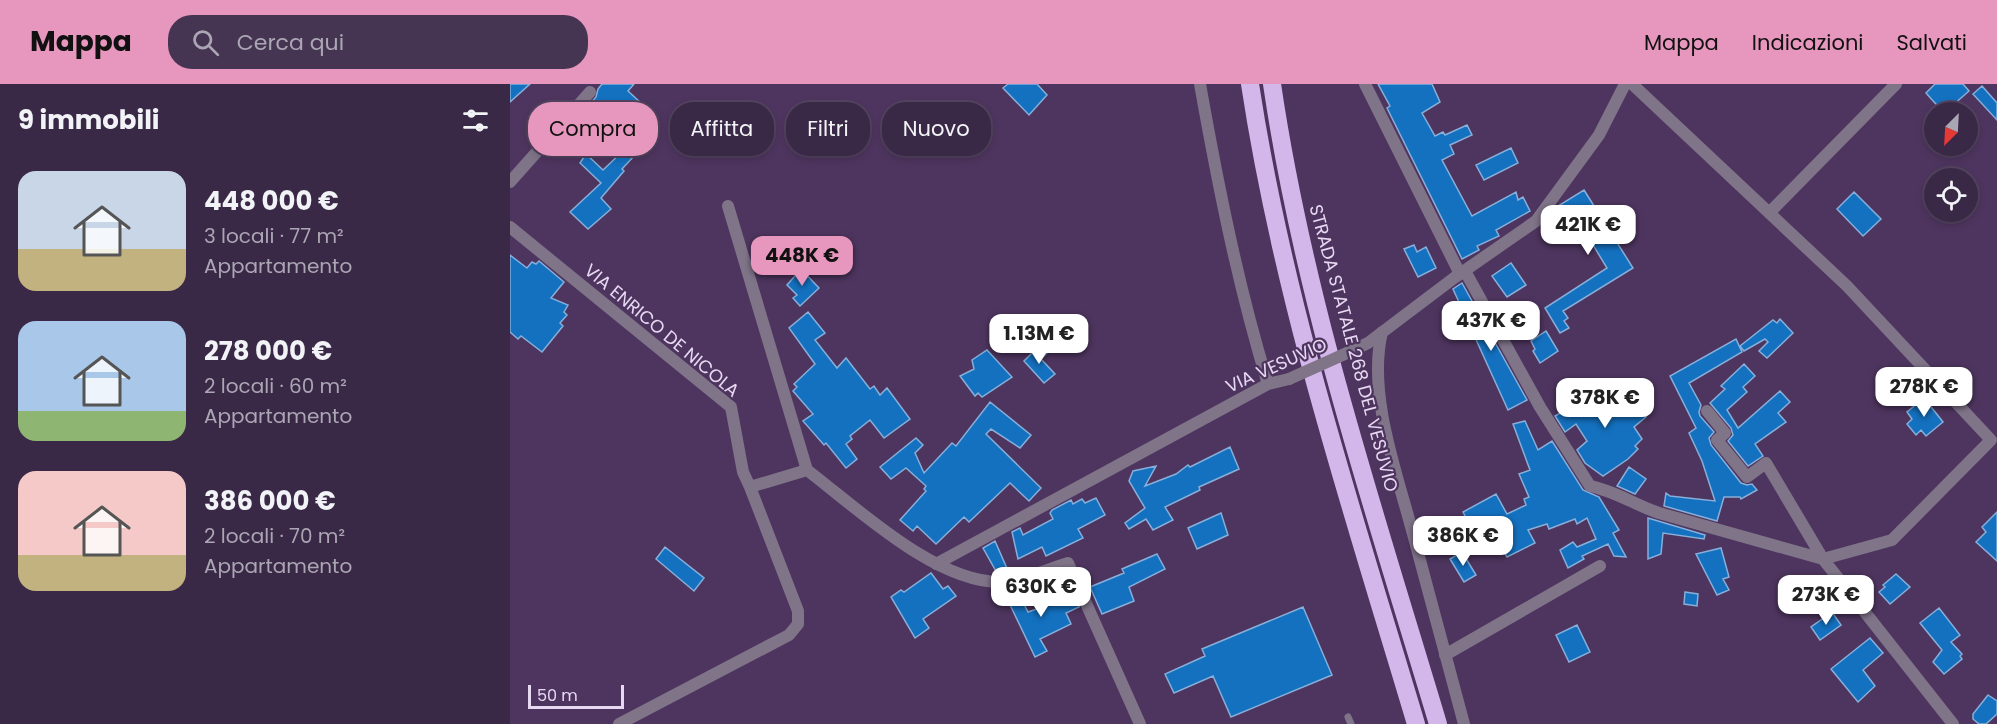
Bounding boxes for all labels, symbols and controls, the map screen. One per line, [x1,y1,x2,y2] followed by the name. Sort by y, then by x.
[168,15,588,69] search box
[30,22,132,61] text: Mappa
[189,26,222,59] icon: search
[237,27,344,58] text: Cerca qui
[1644,28,1719,57] text: Mappa
[1752,28,1864,57] text: Indicazioni
[1897,28,1967,57] text: Salvati
[18,102,159,138] text: 9 immobili
[528,102,658,156] chip: Compra
[670,102,774,156] chip: Affitta
[786,102,870,156] chip: Filtri
[882,102,991,156] chip: Nuovo
[1924,102,1978,156] north arrow
[1924,102,1978,222] map controls
[459,104,492,137] icon: filters
[1924,168,1978,222] button: locate
[204,183,339,219] text: 448 000 €
[66,195,138,267] icon: home
[1304,202,1404,494] street label: STRADA STATALE 268 DEL VESUVIO
[1539,205,1637,256] pin: 421K €
[1555,210,1621,238] text: 421K €
[204,222,344,250] text: 3 locali · 77 m²
[753,236,851,287] pin: 448K €
[765,241,839,269] text: 448K €
[204,252,352,280] text: Appartamento
[579,258,745,402] street label: VIA ENRICO DE NICOLA
[1442,301,1540,352] pin: 437K €
[1456,306,1526,334] text: 437K €
[984,314,1094,365] pin: 1.13M €
[1003,319,1075,347] text: 1.13M €
[1221,332,1331,398] street label: VIA VESUVIO
[204,333,332,369] text: 278 000 €
[66,345,138,417] icon: home
[1875,367,1973,418] pin: 278K €
[204,372,347,400] text: 2 locali · 60 m²
[1889,372,1959,400] text: 278K €
[1556,378,1654,429] pin: 378K €
[1570,383,1640,411] text: 378K €
[204,402,352,430] text: Appartamento
[204,483,336,519] text: 386 000 €
[66,495,138,567] icon: home
[1414,516,1512,567] pin: 386K €
[1427,521,1499,549] text: 386K €
[204,522,345,550] text: 2 locali · 70 m²
[204,552,352,580] text: Appartamento
[992,567,1090,618] pin: 630K €
[1005,572,1077,600] text: 630K €
[1777,575,1875,626] pin: 273K €
[1792,580,1860,608] text: 273K €
[528,682,624,710] scale bar
[537,684,578,707] text: 50 m

